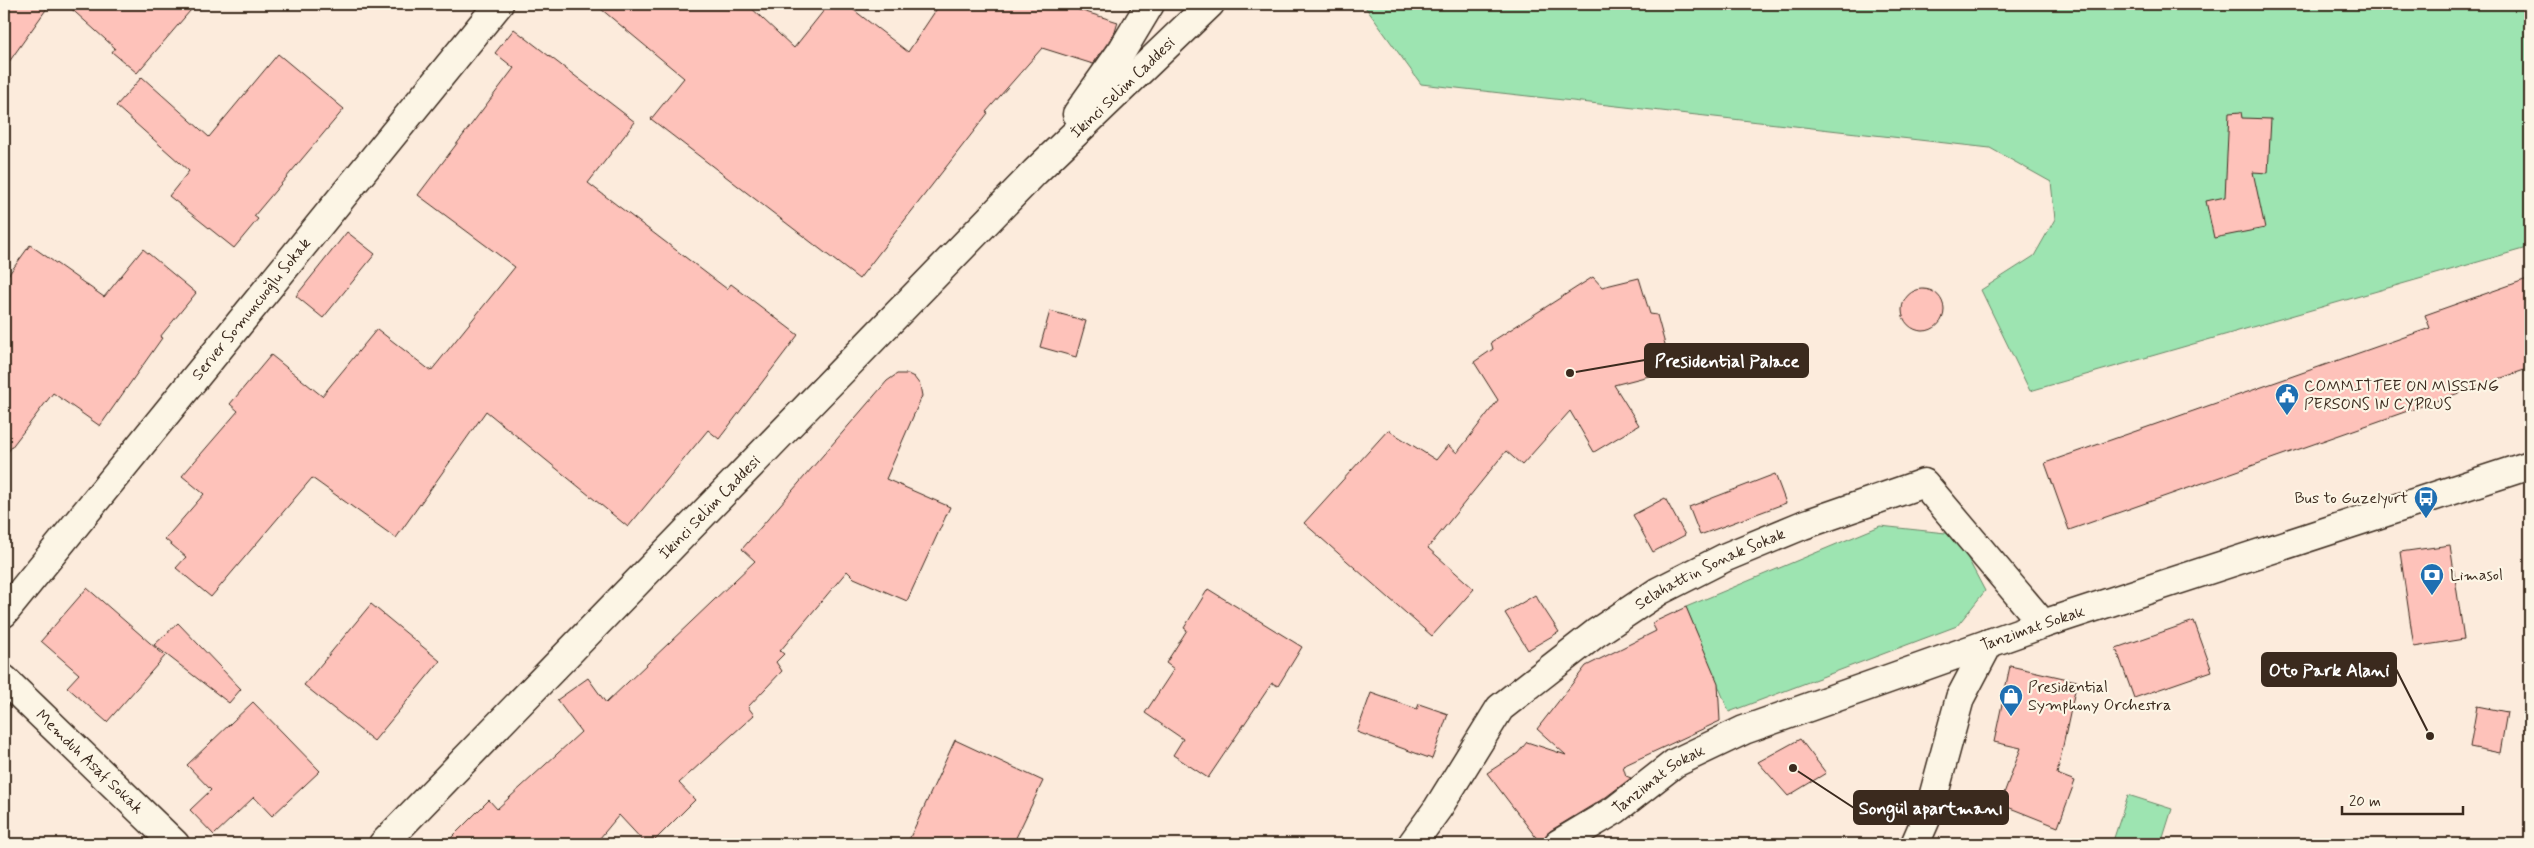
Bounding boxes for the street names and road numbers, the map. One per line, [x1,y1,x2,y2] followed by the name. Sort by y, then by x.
[1066,32,1180,143] street label: İkinci Selim Caddesi
[187,233,315,384] street label: Server Somuncuoğlu Sokak
[654,451,765,564] street label: İkinci Selim Caddesi
[1631,523,1788,615] street label: Selahattin Sonak Sokak
[1978,601,2087,656] street label: Tanzimat Sokak
[31,705,148,819] street label: Memduh Asaf Sokak
[1608,740,1708,819] street label: Tanzimat Sokak

